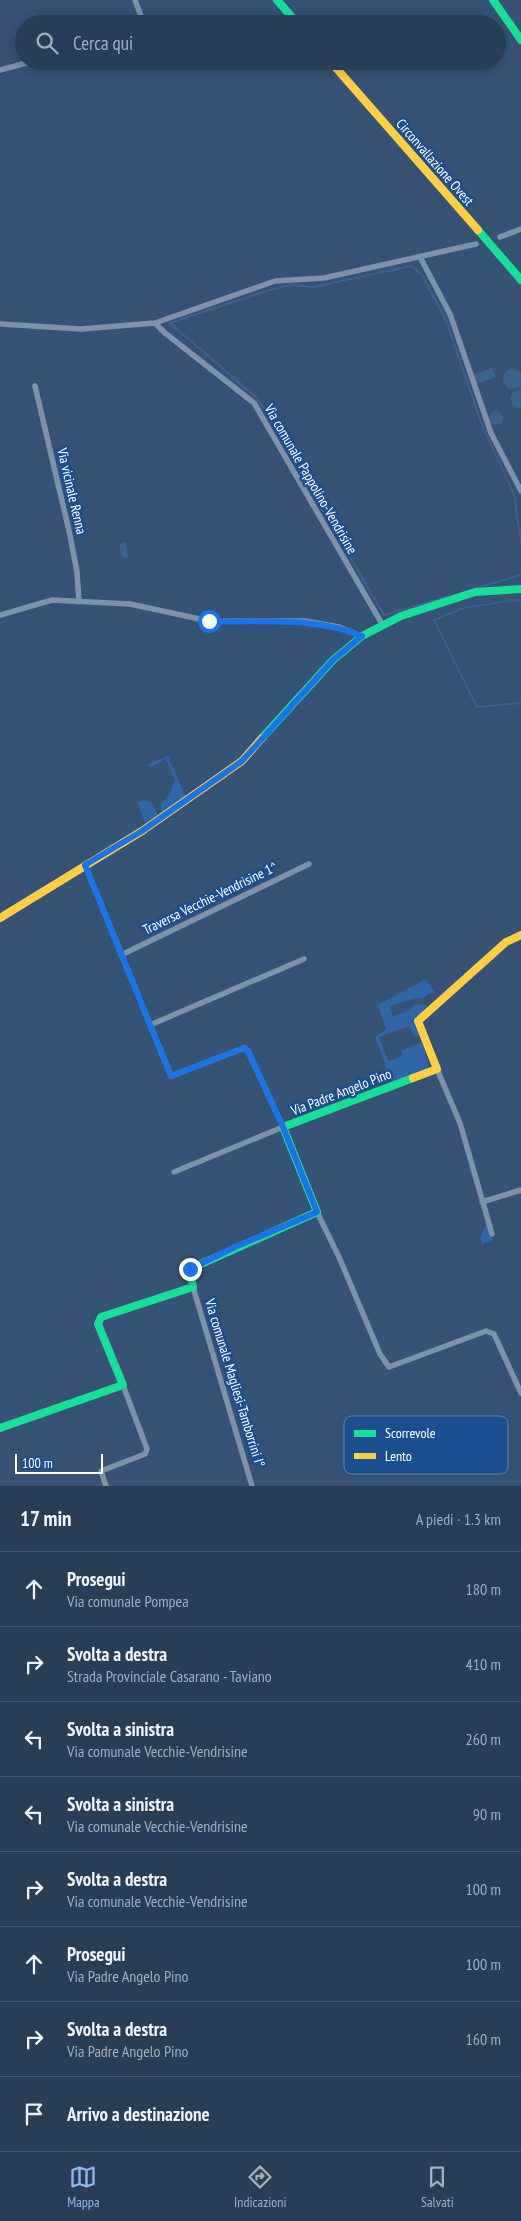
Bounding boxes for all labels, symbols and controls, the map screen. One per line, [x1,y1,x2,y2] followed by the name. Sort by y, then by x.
[15,15,506,70] search box
[33,29,61,57] icon: search
[73,31,133,55] text: Cerca qui
[392,115,478,209] street label: Circonvallazione Ovest
[260,400,362,557] street label: Via comunale Pappolino-Vendrisine
[53,445,91,536] street label: Via vicinale Renna
[198,610,221,633] route start
[140,857,281,939] street label: Traversa Vecchie-Vendrisine 1^
[287,1065,394,1120] street label: Via Padre Angelo Pino
[179,1258,202,1281] route end
[201,1296,269,1469] street label: Via comunale Magliesi-Tamborrini I°
[344,1416,508,1474] legend
[385,1424,436,1442] text: Scorrevole
[385,1447,412,1465] text: Lento
[15,1451,102,1474] scale bar
[22,1454,53,1472] text: 100 m
[20,1505,72,1532] text: 17 min
[416,1509,501,1529] text: A piedi · 1.3 km
[67,1567,126,1591] text: Prosegui
[20,1575,48,1603] icon: ahead
[466,1579,501,1599] text: 180 m
[67,1591,189,1611] text: Via comunale Pompea
[67,1642,167,1666] text: Svolta a destra
[20,1650,48,1678] icon: right
[466,1654,501,1674] text: 410 m
[67,1666,272,1686] text: Strada Provinciale Casarano - Taviano
[67,1717,174,1741] text: Svolta a sinistra
[20,1725,48,1753] icon: left
[466,1729,501,1749] text: 260 m
[67,1741,248,1761] text: Via comunale Vecchie-Vendrisine
[67,1792,174,1816] text: Svolta a sinistra
[20,1800,48,1828] icon: left
[473,1804,501,1824] text: 90 m
[67,1816,248,1836] text: Via comunale Vecchie-Vendrisine
[67,1867,167,1891] text: Svolta a destra
[20,1875,48,1903] icon: right
[466,1879,501,1899] text: 100 m
[67,1891,248,1911] text: Via comunale Vecchie-Vendrisine
[67,1942,126,1966] text: Prosegui
[20,1950,48,1978] icon: ahead
[466,1954,501,1974] text: 100 m
[67,1966,189,1986] text: Via Padre Angelo Pino
[67,2017,167,2041] text: Svolta a destra
[20,2025,48,2053] icon: right
[466,2029,501,2049] text: 160 m
[67,2041,189,2061] text: Via Padre Angelo Pino
[20,2100,48,2128] icon: arrive
[67,2102,210,2126] text: Arrivo a destinazione
[67,2163,100,2211] tab: Mappa
[234,2163,286,2211] tab: Indicazioni
[421,2163,454,2211] tab: Salvati

